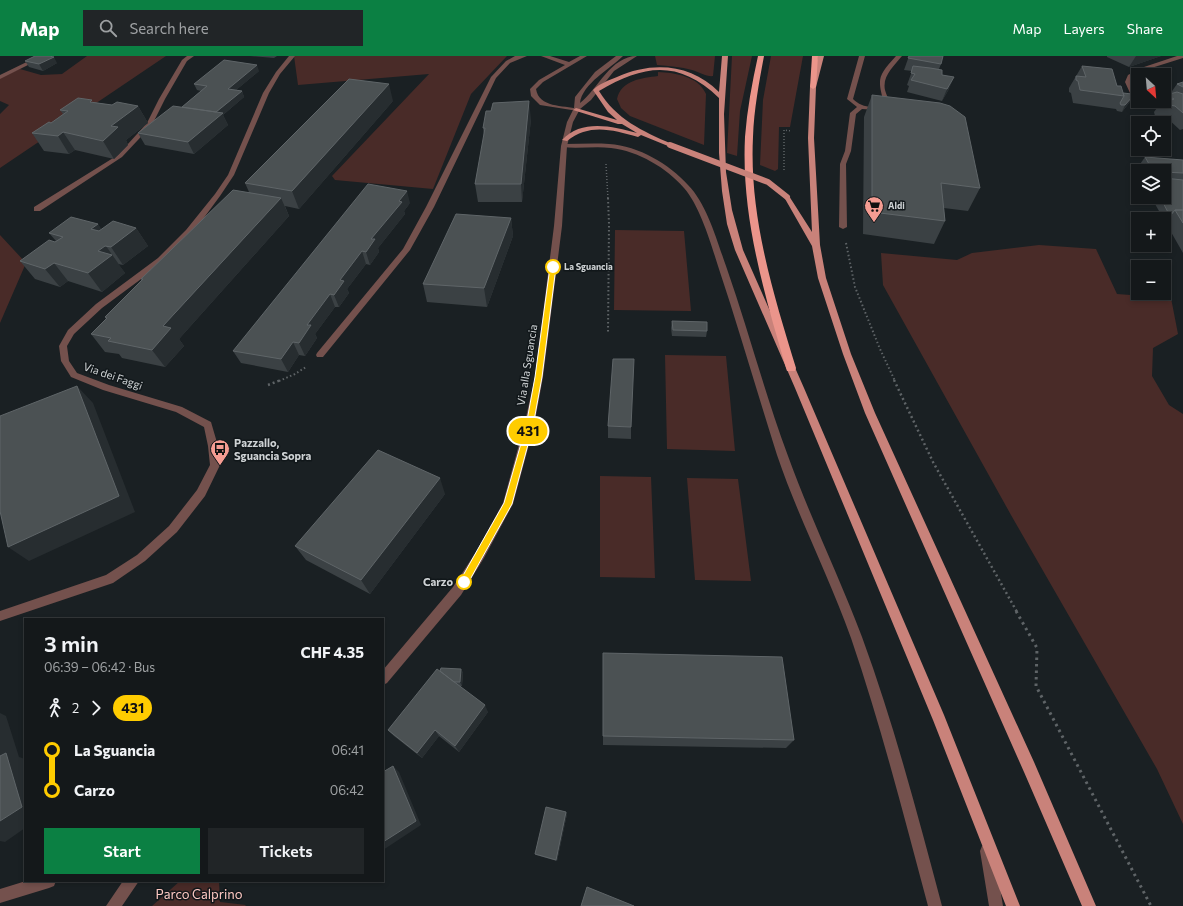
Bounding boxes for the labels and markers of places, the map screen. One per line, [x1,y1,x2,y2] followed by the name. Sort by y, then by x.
[863,195,885,223] supermarket icon: Aldi
[888,200,905,211] place label: Aldi
[545,259,561,275] marker: La Sguancia
[564,261,613,272] place label: La Sguancia
[234,436,311,462] place label: Pazzallo, Sguancia Sopra
[209,438,231,466] bus stop icon: Pazzallo, Sguancia Sopra
[456,574,472,590] marker: Carzo
[423,575,453,588] place label: Carzo

